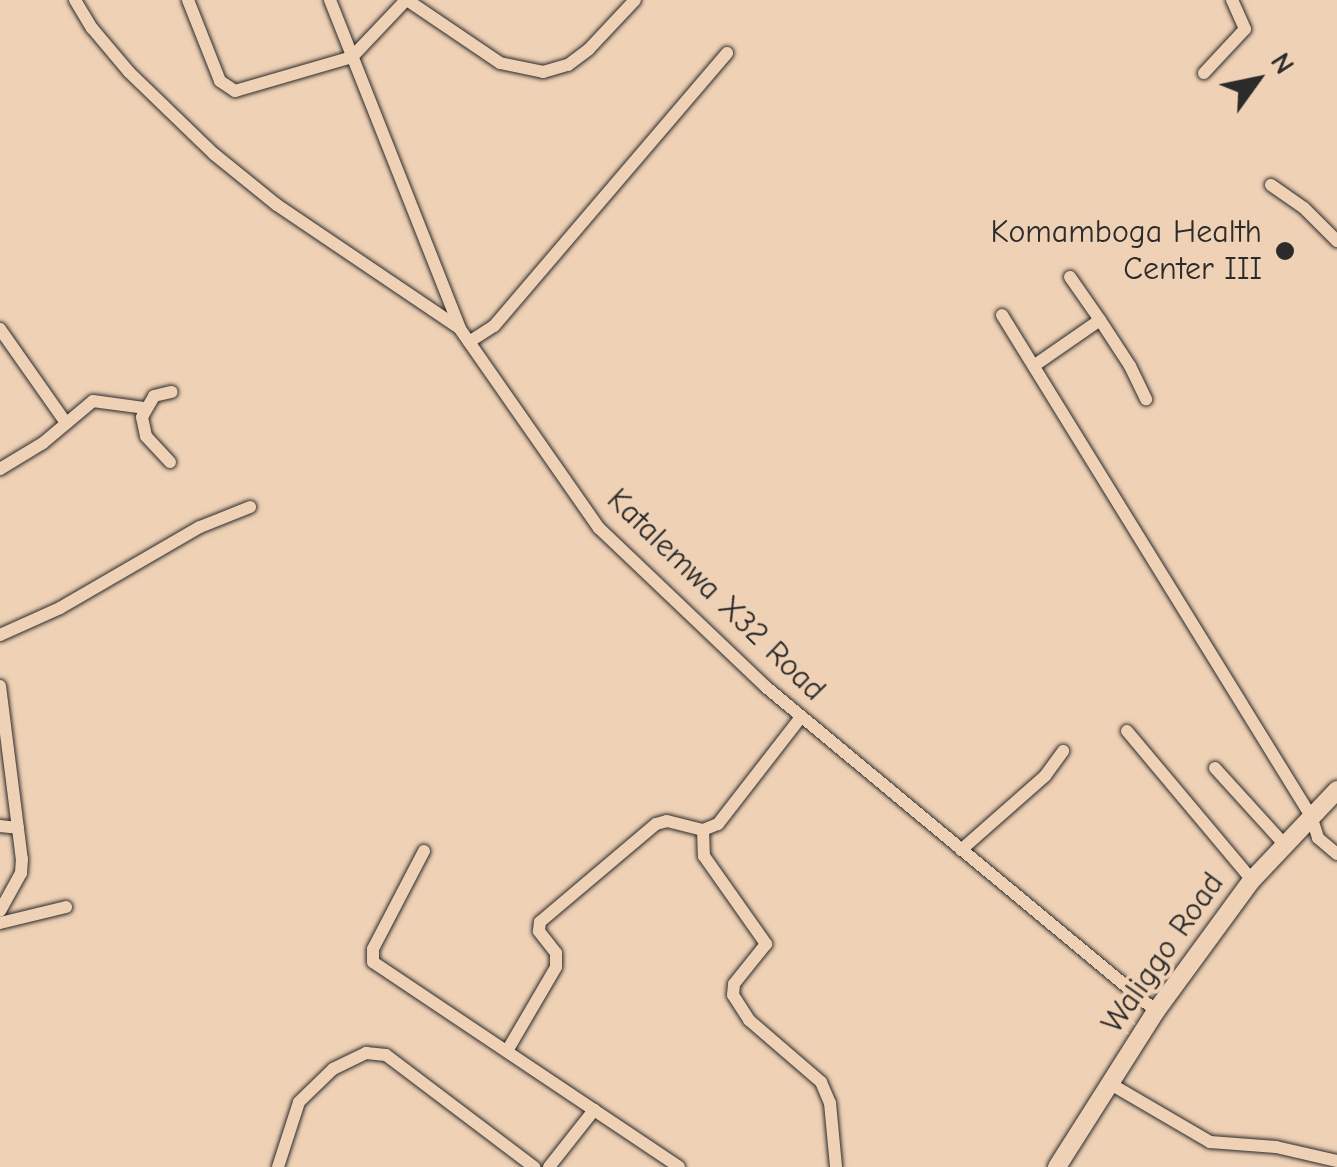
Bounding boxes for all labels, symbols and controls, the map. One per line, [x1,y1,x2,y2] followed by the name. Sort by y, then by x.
[1207,30,1307,130] north arrow
[1264,47,1301,80] text: N
[991,214,1262,289] place label: Komamboga Health Center III
[1272,238,1298,264] marker: Komamboga Health Center III
[599,481,833,709] street label: Katalemwa X32 Road
[1094,865,1232,1041] street label: Waliggo Road

